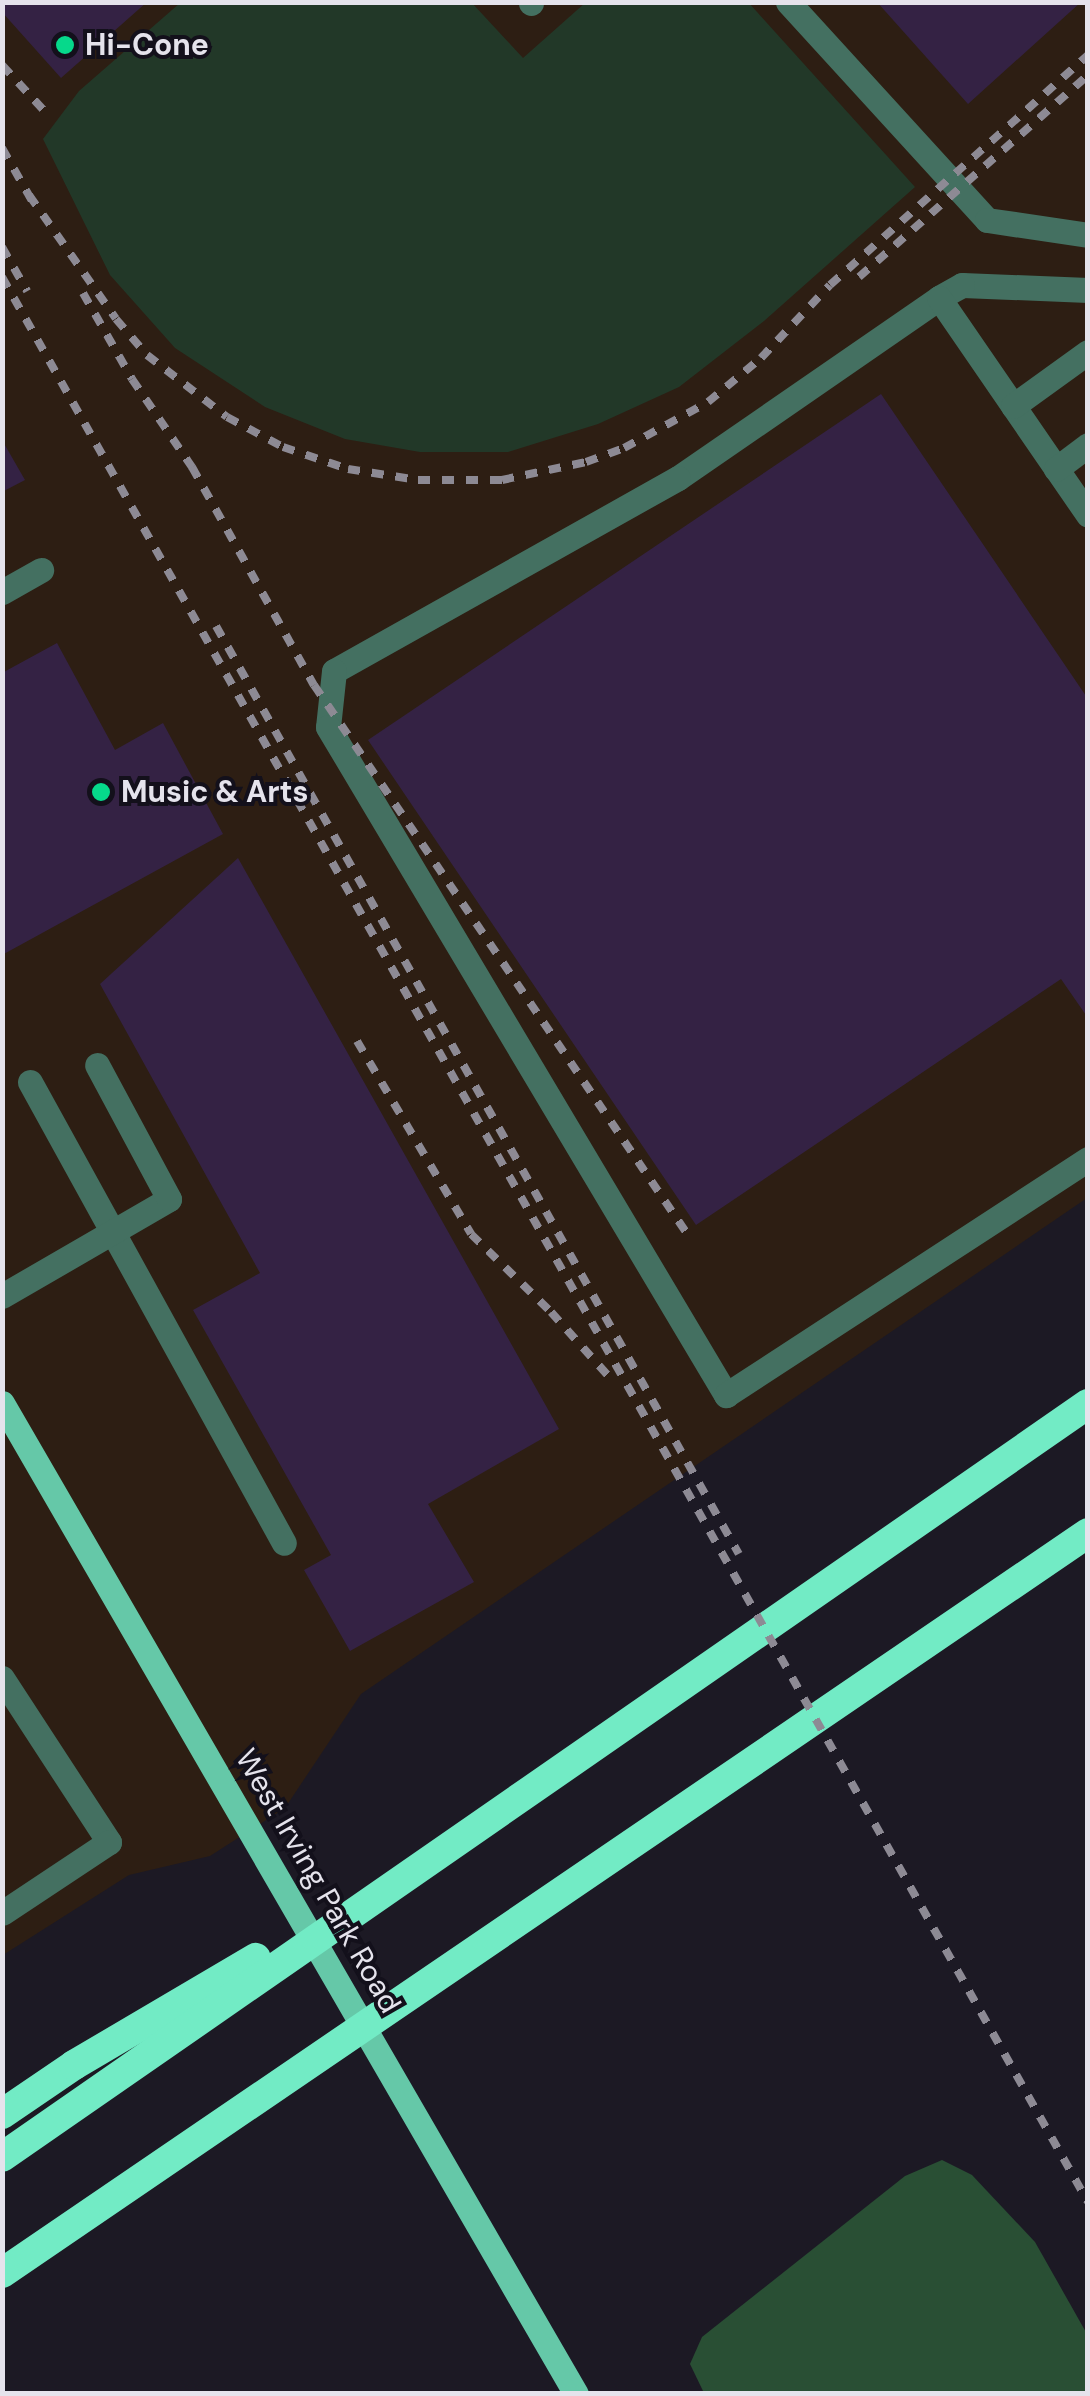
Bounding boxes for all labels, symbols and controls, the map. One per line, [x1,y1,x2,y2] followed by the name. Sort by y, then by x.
[85,27,209,63] place label: Hi-Cone
[54,34,76,56] marker: Hi-Cone
[121,774,308,810] place label: Music & Arts
[90,781,112,803] marker: Music & Arts
[228,1743,408,2019] street label: West Irving Park Road

